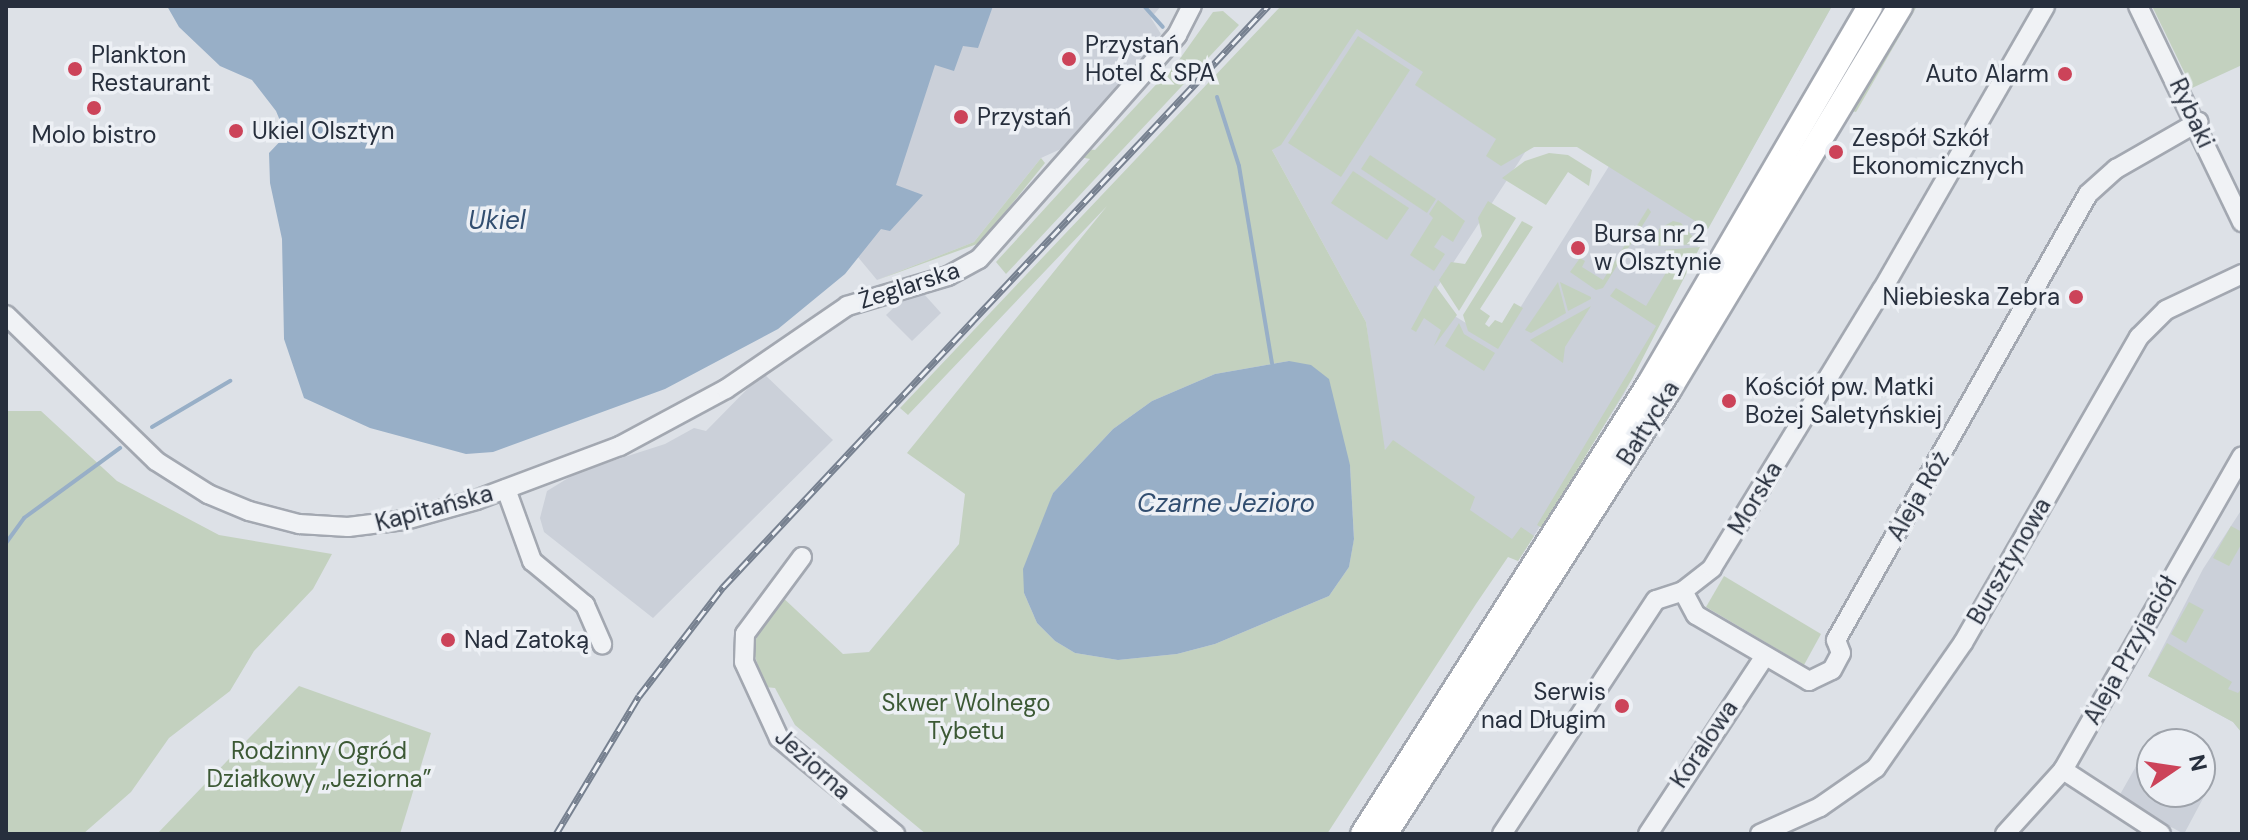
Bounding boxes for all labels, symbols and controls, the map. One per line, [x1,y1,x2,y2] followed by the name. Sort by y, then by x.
[1085,31,1215,87] place label: Przystań Hotel & SPA
[91,41,211,97] place label: Plankton Restaurant
[1060,50,1078,68] marker: Przystań Hotel & SPA
[66,60,84,78] marker: Plankton Restaurant
[1925,60,2049,88] place label: Auto Alarm
[2056,65,2074,83] marker: Auto Alarm
[2163,74,2221,152] street label: Rybaki
[85,99,103,117] marker: Molo bistro
[977,103,1071,131] place label: Przystań
[952,108,970,126] marker: Przystań
[252,117,394,145] place label: Ukiel Olsztyn
[32,121,156,149] place label: Molo bistro
[227,122,245,140] marker: Ukiel Olsztyn
[1852,124,2024,180] place label: Zespół Szkół Ekonomicznych
[1827,143,1845,161] marker: Zespół Szkół Ekonomicznych
[468,205,526,237] water label: Ukiel
[1594,220,1722,276] place label: Bursa nr 2 w Olsztynie
[1569,239,1587,257] marker: Bursa nr 2 w Olsztynie
[855,255,963,315] street label: Żeglarska
[1883,283,2060,311] place label: Niebieska Zebra
[2067,288,2085,306] marker: Niebieska Zebra
[1745,373,1942,429] place label: Kościół pw. Matki Bożej Saletyńskiej
[1611,376,1685,470] street label: Bałtycka
[1720,392,1738,410] marker: Kościół pw. Matki Bożej Saletyńskiej
[1881,446,1955,546] street label: Aleja Róż
[1722,456,1788,540] street label: Morska
[372,478,496,538] street label: Kapitańska
[1137,488,1315,520] water label: Czarne Jezioro
[1961,493,2057,629] street label: Bursztynowa
[2077,570,2183,730] street label: Aleja Przyjaciół
[464,626,589,654] place label: Nad Zatoką
[439,631,457,649] marker: Nad Zatoką
[1481,678,1606,734] place label: Serwis nad Długim
[882,689,1050,745] park label: Skwer Wolnego Tybetu
[1664,695,1744,793] street label: Koralowa
[1613,697,1631,715] marker: Serwis nad Długim
[769,722,857,806] street label: Jeziorna
[2136,728,2216,808] north arrow
[207,737,431,793] park label: Rodzinny Ogród Działkowy „Jeziorna”
[2182,752,2214,774] text: N

